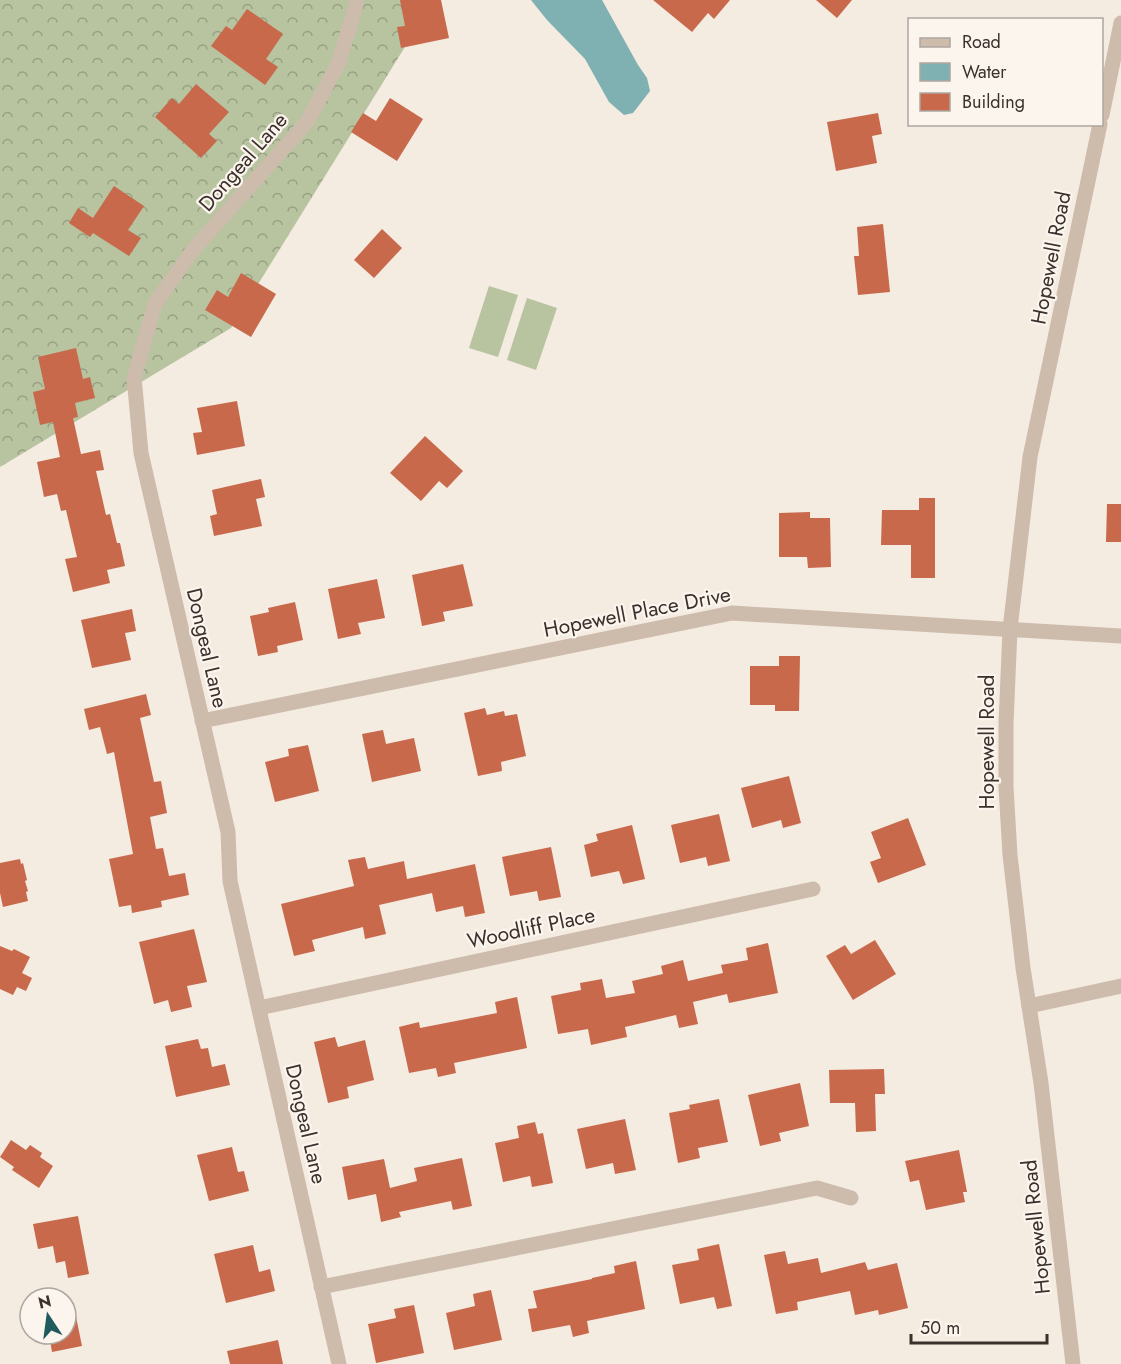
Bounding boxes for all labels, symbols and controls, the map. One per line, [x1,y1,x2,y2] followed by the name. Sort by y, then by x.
[908,18,1103,126] legend
[962,29,1001,55] text: Road
[962,59,1007,85] text: Water
[962,89,1025,115] text: Building
[192,106,295,218] street label: Dongeal Lane
[1023,189,1079,327] street label: Hopewell Road
[541,579,733,645] street label: Hopewell Place Drive
[179,585,235,711] street label: Dongeal Lane
[972,675,1002,810] street label: Hopewell Road
[464,900,598,956] street label: Woodliff Place
[278,1061,334,1187] street label: Dongeal Lane
[1014,1158,1058,1296] street label: Hopewell Road
[18,1286,78,1346] north arrow
[36,1289,54,1315] text: N
[911,1307,1048,1345] scale bar
[920,1315,960,1341] text: 50 m

